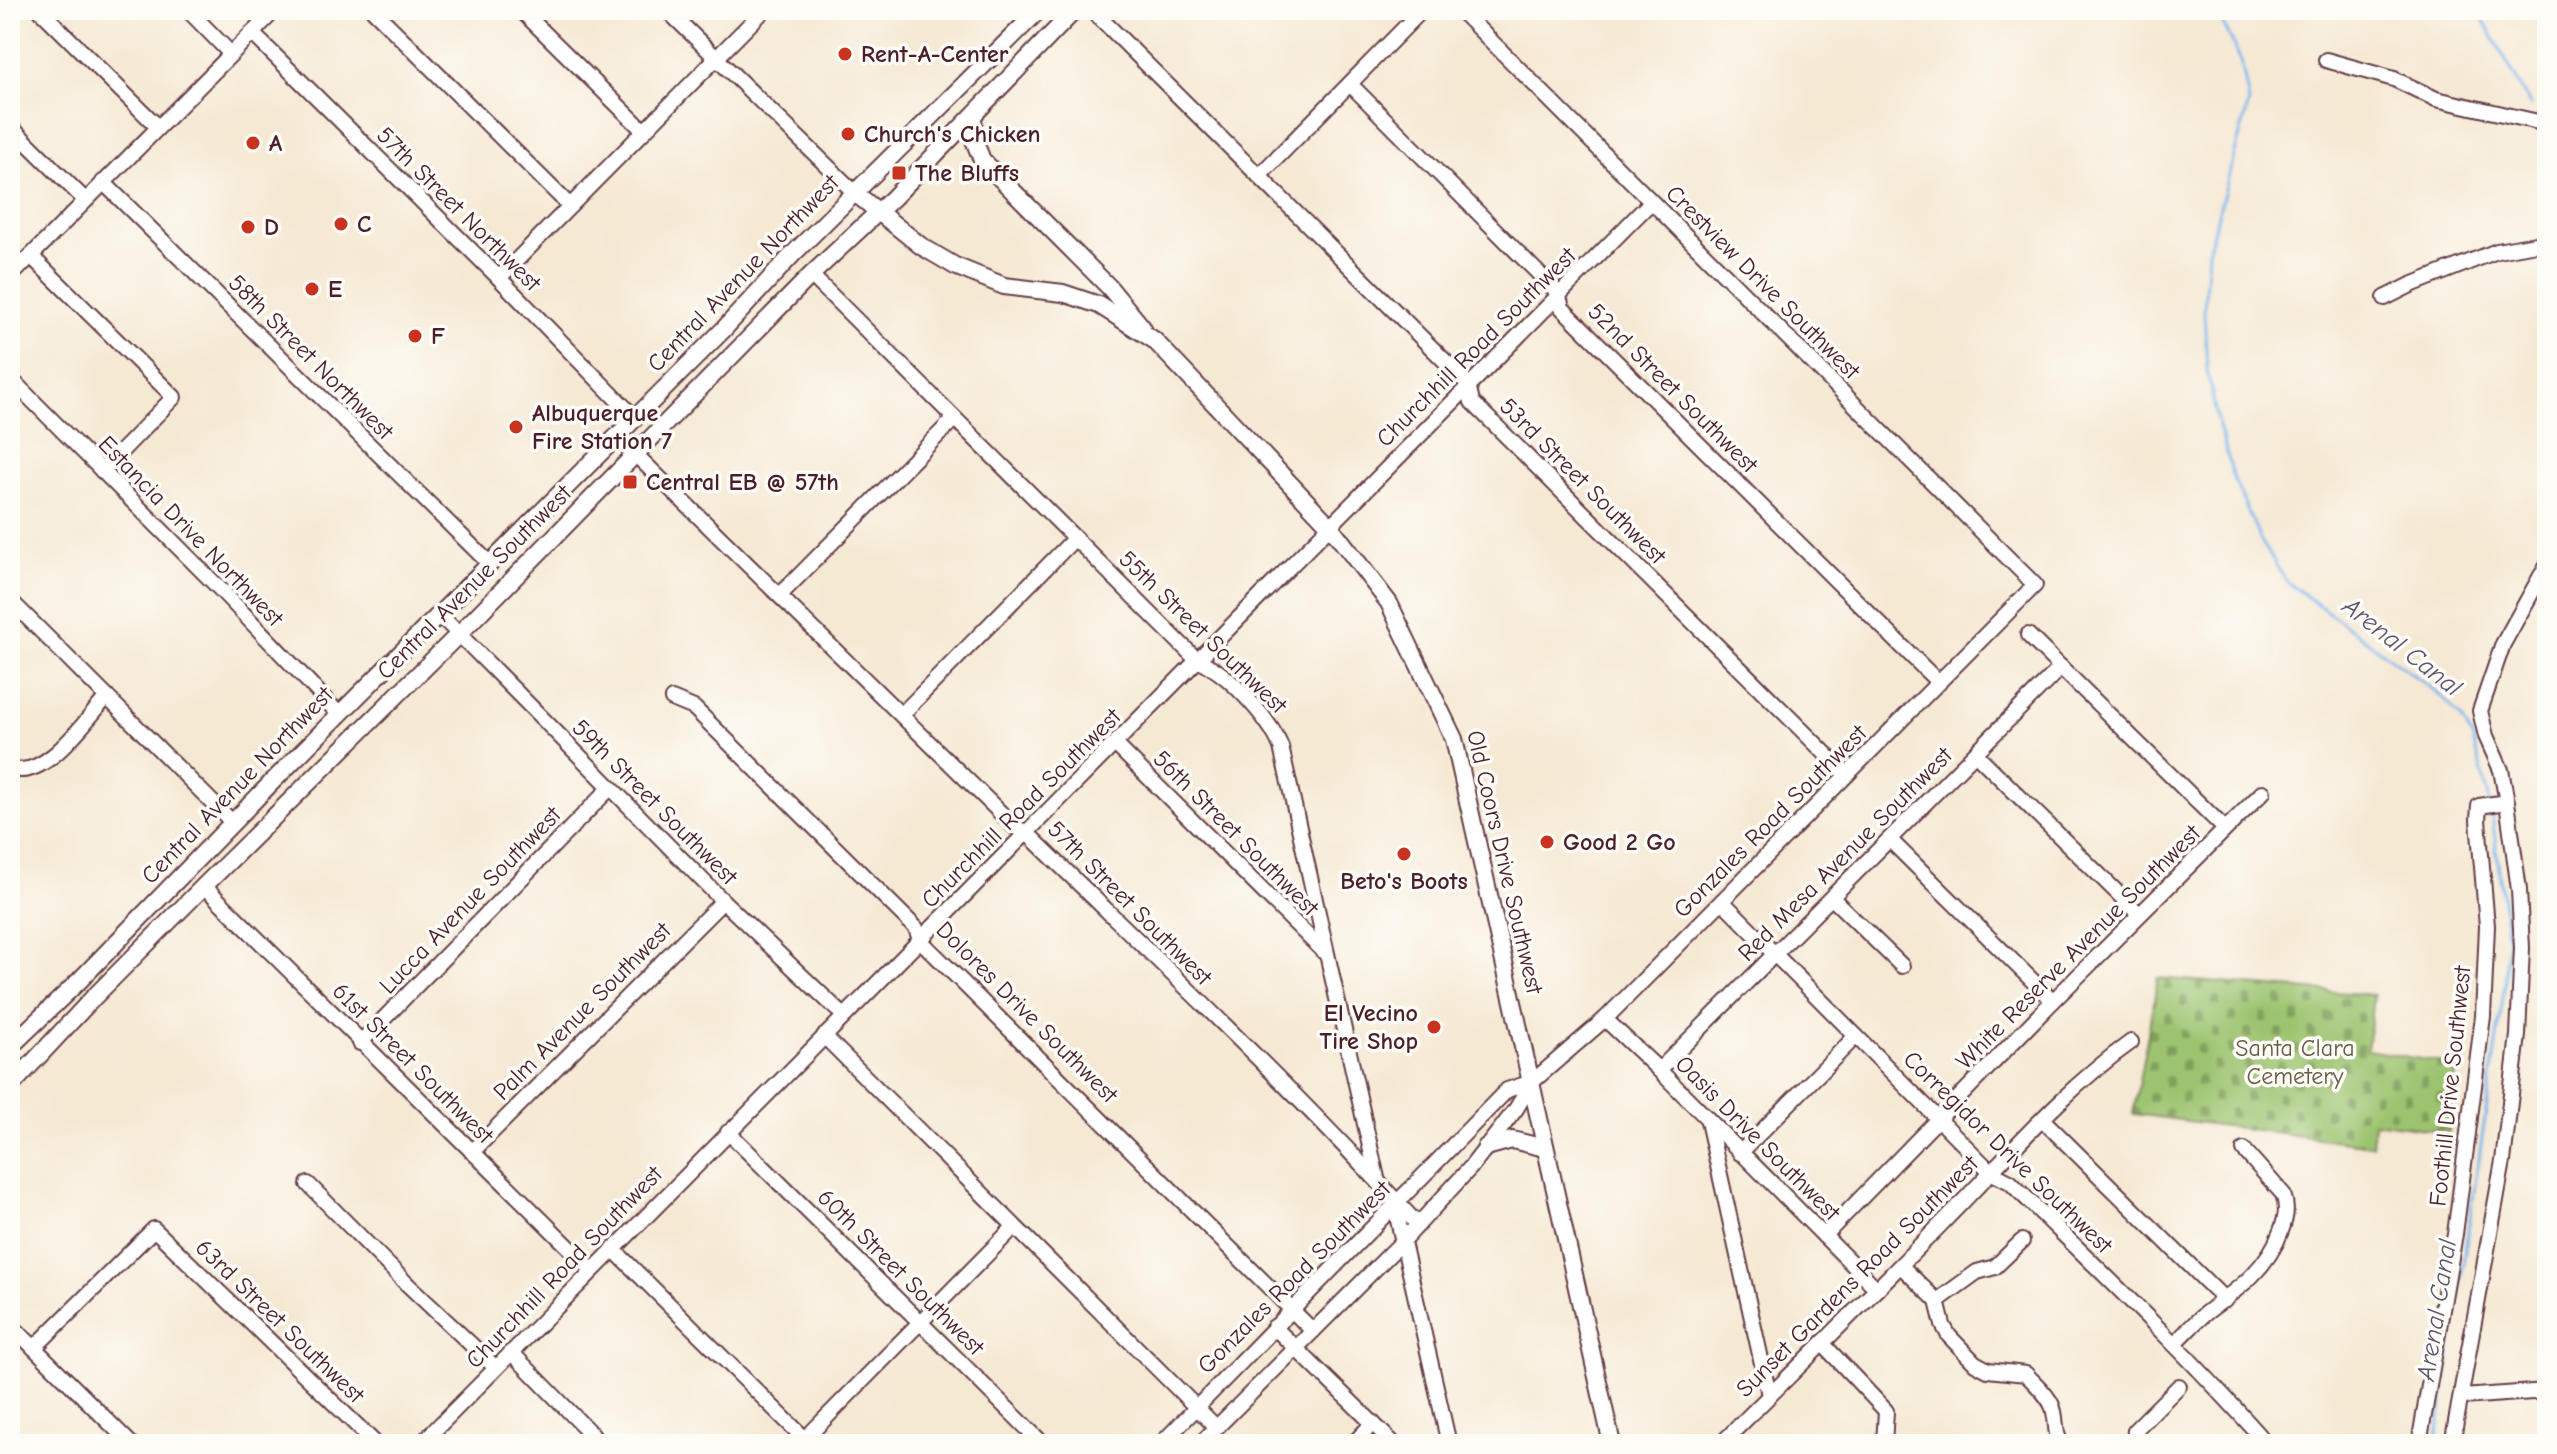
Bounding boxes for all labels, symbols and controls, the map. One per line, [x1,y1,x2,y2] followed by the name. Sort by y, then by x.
[861,40,1009,68] place label: Rent-A-Center
[836,45,854,63] marker: Rent-A-Center
[864,120,1040,148] place label: Church's Chicken
[371,121,548,298] street label: 57th Street Northwest
[839,125,857,143] marker: Church's Chicken
[269,129,283,157] place label: A
[244,134,262,152] marker: A
[915,159,1019,187] place label: The Bluffs
[890,164,908,182] marker: The Bluffs
[641,168,845,377] street label: Central Avenue Northwest
[1660,179,1867,386] street label: Crestview Drive Southwest
[357,210,371,238] place label: C
[264,213,279,241] place label: D
[332,215,350,233] marker: C
[239,218,257,236] marker: D
[1370,241,1582,453] street label: Churchhill Road Southwest
[223,269,400,446] street label: 58th Street Northwest
[328,275,342,303] place label: E
[303,280,321,298] marker: E
[1582,297,1764,479] street label: 52nd Street Southwest
[431,322,445,350] place label: F
[406,327,424,345] marker: F
[1494,392,1673,571] street label: 53rd Street Southwest
[532,399,672,455] place label: Albuquerque Fire Station 7
[507,418,525,436] marker: Albuquerque Fire Station 7
[93,430,290,633] street label: Estancia Drive Northwest
[646,468,839,496] place label: Central EB @ 57th
[621,473,639,491] marker: Central EB @ 57th
[371,478,578,685] street label: Central Avenue Southwest
[1113,545,1294,720] street label: 55th Street Southwest
[2336,591,2468,703] water label: Arenal Canal
[135,680,339,889] street label: Central Avenue Northwest
[915,702,1127,914] street label: Churchhill Road Southwest
[566,713,744,891] street label: 59th Street Southwest
[1668,718,1873,923] street label: Gonzales Road Southwest
[1461,728,1549,998] street label: Old Coors Drive Southwest
[1732,740,1959,967] street label: Red Mesa Avenue Southwest
[1147,744,1325,922] street label: 56th Street Southwest
[373,800,567,999] street label: Lucca Avenue Southwest
[1042,815,1219,992] street label: 57th Street Southwest
[1950,818,2207,1075] street label: White Reserve Avenue Southwest
[1563,828,1676,856] place label: Good 2 Go
[1538,833,1556,851] marker: Good 2 Go
[1395,845,1413,863] marker: Beto's Boots
[1340,867,1468,895] place label: Beto's Boots
[930,915,1124,1109] street label: Dolores Drive Southwest
[487,916,677,1106] street label: Palm Avenue Southwest
[2423,963,2477,1208] street label: Foothill Drive Southwest
[327,977,500,1150] street label: 61st Street Southwest
[1320,999,1418,1055] place label: El Vecino Tire Shop
[1425,1018,1443,1036] marker: El Vecino Tire Shop
[2235,1034,2355,1090] park label: Santa Clara Cemetery
[1898,1045,2119,1260] street label: Corregidor Drive Southwest
[1670,1050,1847,1227] street label: Oasis Drive Southwest
[1730,1148,1985,1403] street label: Sunset Gardens Road Southwest
[460,1159,669,1374] street label: Churchhill Road Southwest
[1192,1174,1397,1379] street label: Gonzales Road Southwest
[812,1183,991,1362] street label: 60th Street Southwest
[190,1233,371,1409] street label: 63rd Street Southwest
[2411,1237,2463,1384] water label: Arenal Canal

